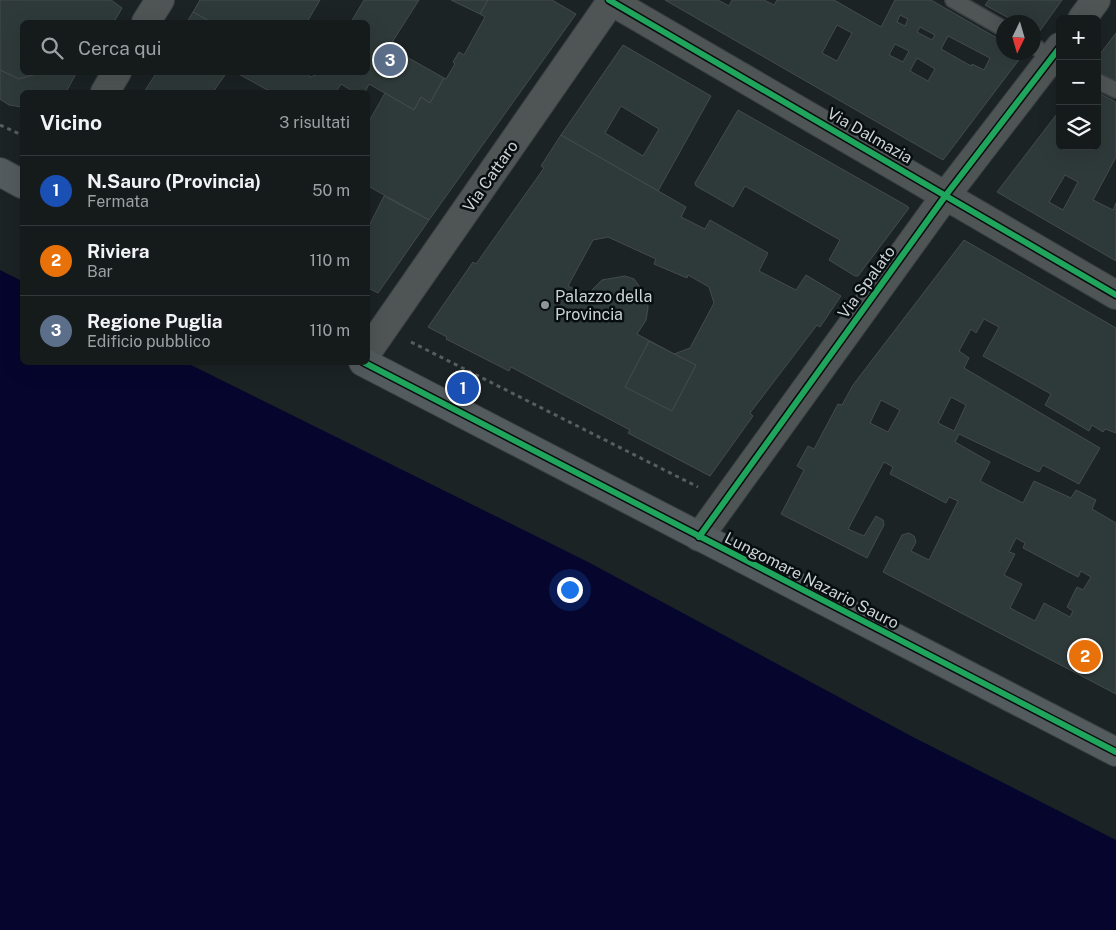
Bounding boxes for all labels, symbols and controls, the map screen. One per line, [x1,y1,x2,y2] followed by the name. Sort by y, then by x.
[996,15,1041,60] north arrow
[1056,15,1101,150] map controls
[1056,15,1101,60] button: +
[20,20,370,75] search box
[38,34,66,62] icon: search
[78,37,161,59] text: Cerca qui
[374,41,406,79] pin: 3
[1056,60,1101,105] button: −
[824,103,916,167] street label: Via Dalmazia
[1056,105,1101,150] button: layers
[40,110,102,135] text: Vicino
[279,113,350,132] text: 3 risultati
[459,137,522,216] street label: Via Cattaro
[87,170,261,192] text: N.Sauro (Provincia)
[53,181,59,200] text: 1
[312,181,350,200] text: 50 m
[87,192,149,211] text: Fermata
[87,240,150,262] text: Riviera
[834,242,899,322] street label: Via Spalato
[51,251,61,270] text: 2
[309,251,350,270] text: 110 m
[87,262,113,281] text: Bar
[555,287,652,324] place label: Palazzo della Provincia
[539,299,551,311] marker: Palazzo della Provincia
[87,310,223,332] text: Regione Puglia
[51,321,61,340] text: 3
[309,321,350,340] text: 110 m
[87,332,211,351] text: Edificio pubblico
[447,369,479,407] pin: 1
[722,528,902,633] street label: Lungomare Nazario Sauro
[557,577,583,603] your location
[1069,637,1101,675] pin: 2

